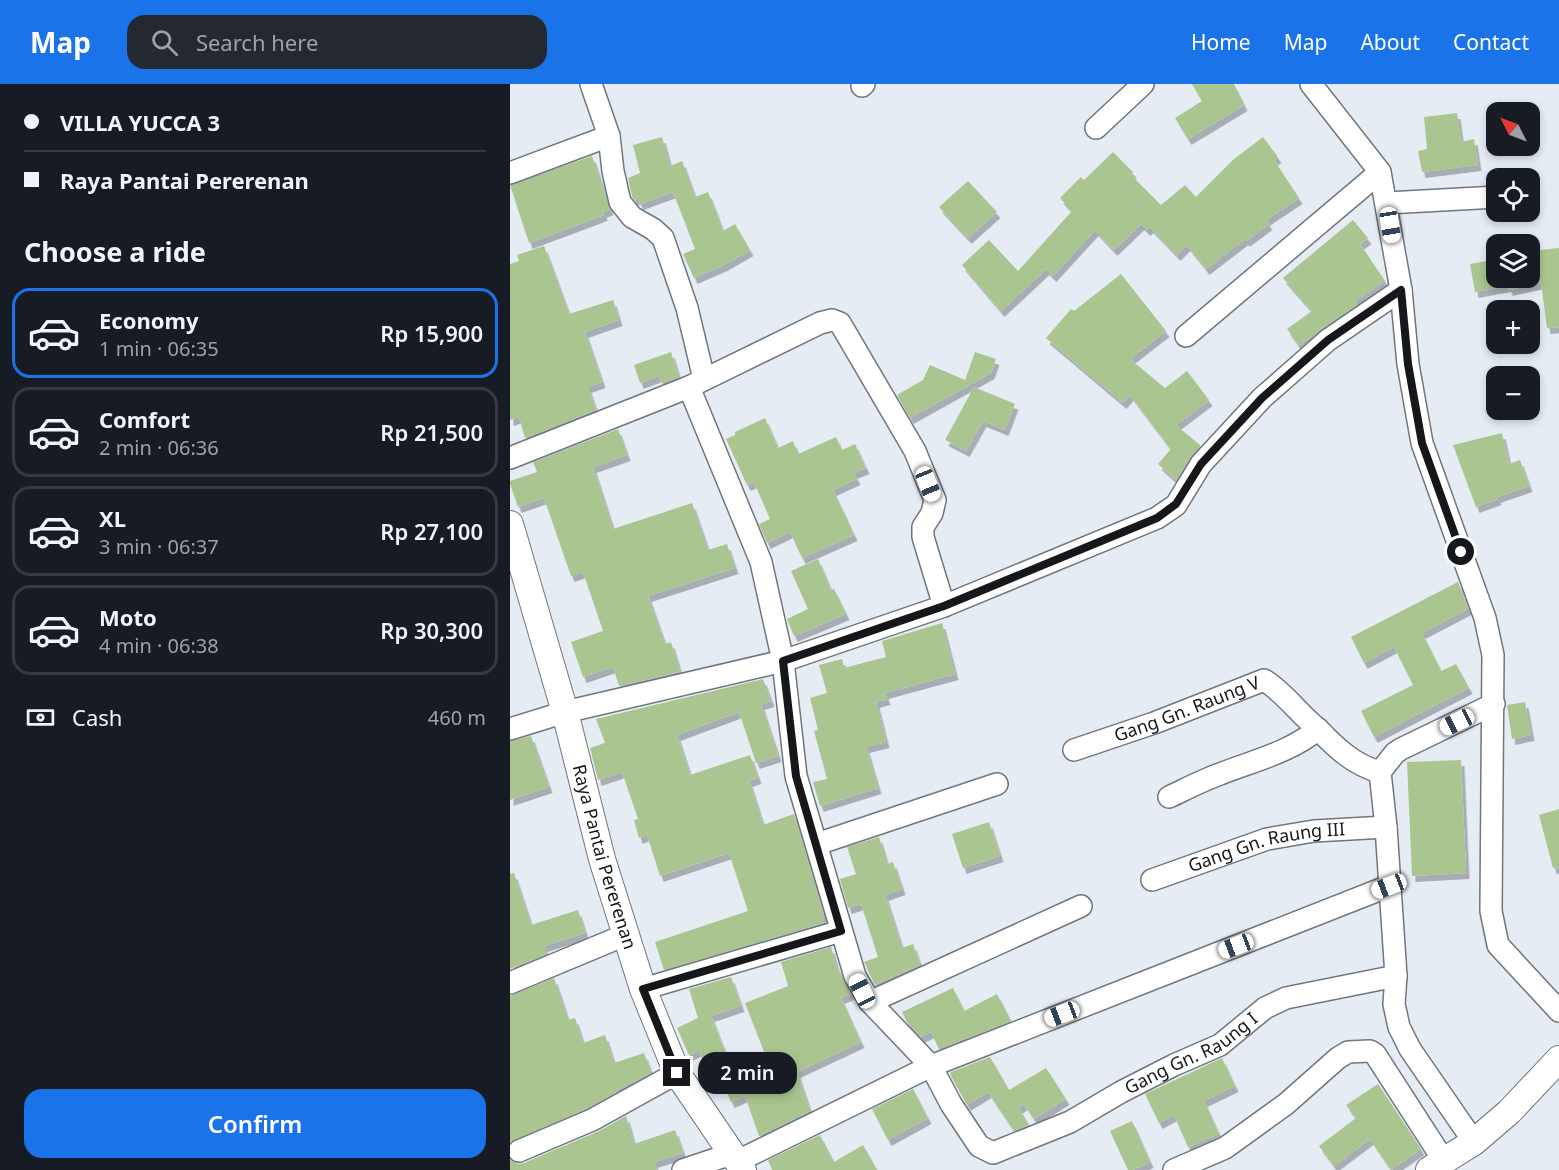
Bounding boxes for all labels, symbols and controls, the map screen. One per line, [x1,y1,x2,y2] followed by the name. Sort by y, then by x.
[127,15,547,69] search box
[30,23,91,61] text: Map
[148,26,181,59] icon: search
[196,27,318,57] text: Search here
[1191,28,1251,56] text: Home
[1284,28,1327,56] text: Map
[1360,28,1420,56] text: About
[1453,28,1529,56] text: Contact
[1486,102,1540,156] north arrow
[1486,102,1540,420] map controls
[60,107,220,137] text: VILLA YUCCA 3
[60,165,309,195] text: Raya Pantai Pererenan
[1486,168,1540,222] button: locate
[1378,206,1402,244] car
[24,233,206,270] text: Choose a ride
[1486,234,1540,288] button: layers
[1486,300,1540,354] button: +
[99,305,198,335] text: Economy
[27,306,81,360] icon: car
[380,318,483,348] text: Rp 15,900
[99,335,219,362] text: 1 min · 06:35
[1486,366,1540,420] button: −
[99,404,190,434] text: Comfort
[27,405,81,459] icon: car
[380,417,483,447] text: Rp 21,500
[99,434,219,461] text: 2 min · 06:36
[913,464,943,504] car
[99,503,126,533] text: XL
[27,504,81,558] icon: car
[380,516,483,546] text: Rp 27,100
[99,533,219,560] text: 3 min · 06:37
[1447,538,1474,565] route start
[99,602,157,632] text: Moto
[27,603,81,657] icon: car
[380,615,483,645] text: Rp 30,300
[99,632,219,659] text: 4 min · 06:38
[1111,670,1263,747] street label: Gang Gn. Raung V
[24,701,57,734] icon: cash
[72,702,122,732] text: Cash
[428,704,486,731] text: 460 m
[1437,706,1477,738] car
[568,762,643,952] street label: Raya Pantai Pererenan
[1185,816,1346,877] street label: Gang Gn. Raung III
[1369,871,1409,901] car
[1216,931,1256,961] car
[846,971,878,1011] car
[1042,999,1082,1029] car
[1120,1006,1262,1099] street label: Gang Gn. Raung I
[698,1052,797,1094] callout: 2 min
[663,1059,690,1086] route end
[720,1059,775,1086] text: 2 min
[24,1089,486,1158] button: Confirm

